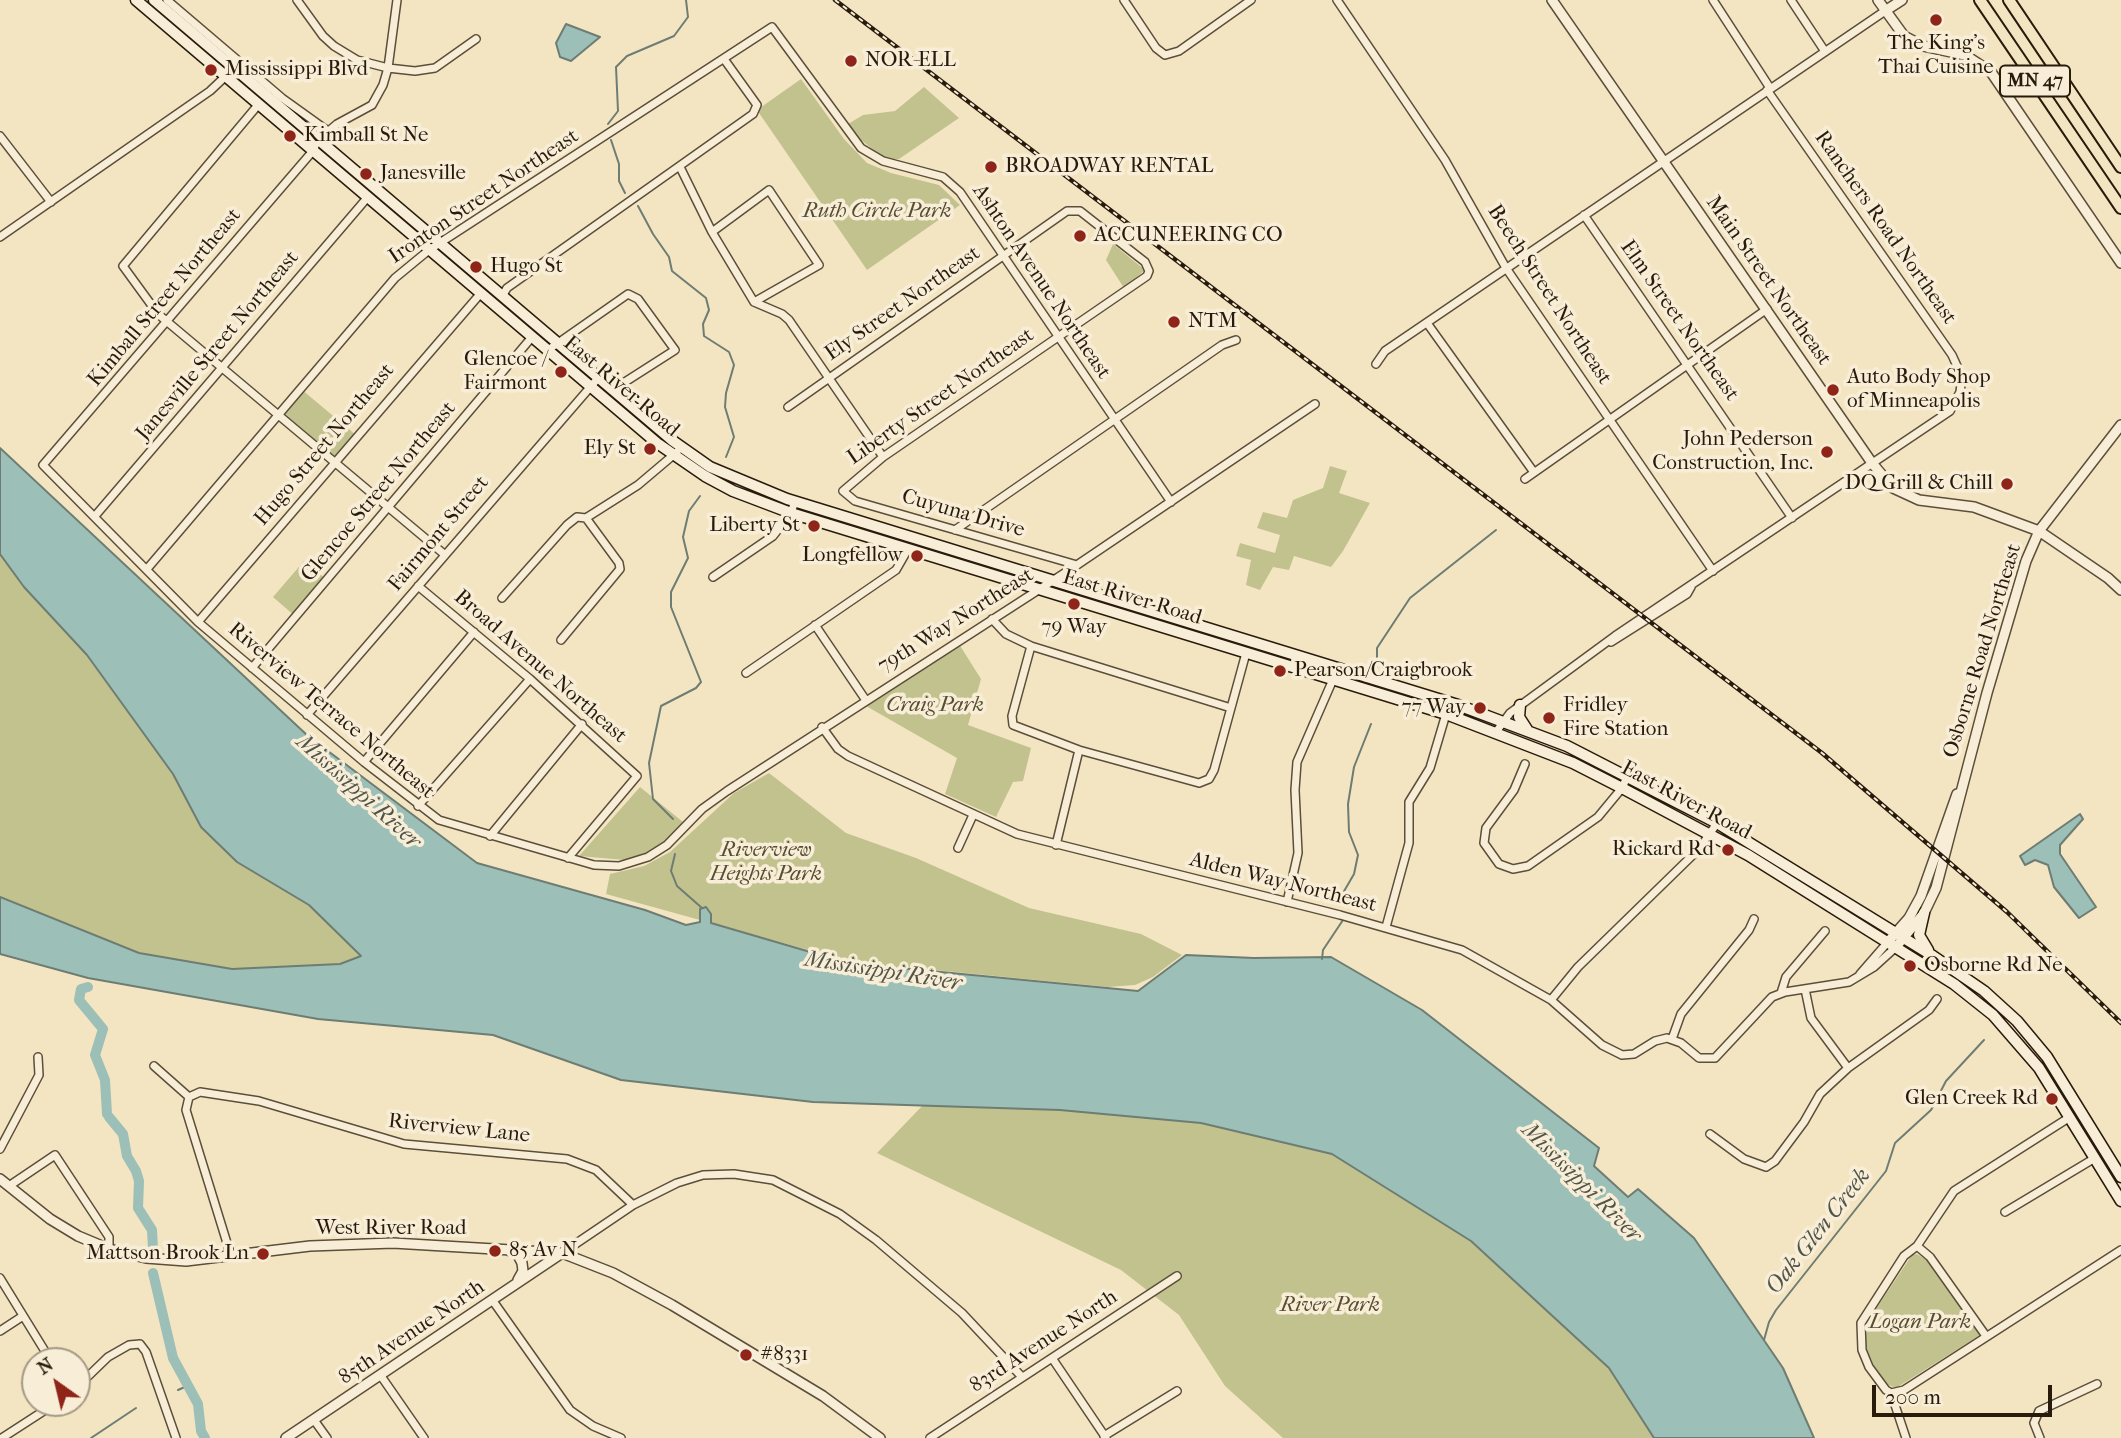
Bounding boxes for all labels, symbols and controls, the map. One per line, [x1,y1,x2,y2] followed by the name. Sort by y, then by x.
[1928,12,1944,28] marker: The King's Thai Cuisine
[1878,31,1994,81] place label: The King's Thai Cuisine
[865,48,956,74] place label: NOR-ELL
[843,53,859,69] marker: NOR-ELL
[225,57,368,83] place label: Mississippi Blvd
[203,62,219,78] marker: Mississippi Blvd
[2000,66,2070,96] road number: MN 47
[304,123,428,149] place label: Kimball St Ne
[384,124,584,270] street label: Ironton Street Northeast
[1809,126,1961,330] street label: Ranchers Road Northeast
[282,128,298,144] marker: Kimball St Ne
[1005,154,1213,180] place label: BROADWAY RENTAL
[983,159,999,175] marker: BROADWAY RENTAL
[380,161,466,187] place label: Janesville
[358,166,374,182] marker: Janesville
[966,180,1116,384] street label: Ashton Avenue Northeast
[1700,191,1836,371] street label: Main Street Northeast
[803,199,951,225] park label: Ruth Circle Park
[1481,200,1617,390] street label: Beech Street Northeast
[83,204,247,392] street label: Kimball Street Northeast
[1094,223,1283,249] place label: ACCUNEERING CO
[1072,228,1088,244] marker: ACCUNEERING CO
[1614,236,1744,406] street label: Elm Street Northeast
[821,241,985,367] street label: Ely Street Northeast
[131,246,305,446] street label: Janesville Street Northeast
[490,254,563,280] place label: Hugo St
[468,259,484,275] marker: Hugo St
[1188,309,1237,335] place label: NTM
[1166,314,1182,330] marker: NTM
[843,323,1039,471] street label: Liberty Street Northeast
[558,331,684,443] street label: East River Road
[464,347,547,397] place label: Glencoe / Fairmont
[250,359,400,531] street label: Hugo Street Northeast
[553,364,569,380] marker: Glencoe / Fairmont
[1847,365,1991,415] place label: Auto Body Shop of Minneapolis
[1825,382,1841,398] marker: Auto Body Shop of Minneapolis
[296,397,462,587] street label: Glencoe Street Northeast
[1652,427,1813,477] place label: John Pederson Construction, Inc.
[584,436,636,462] place label: Ely St
[642,441,658,457] marker: Ely St
[1819,444,1835,460] marker: John Pederson Construction, Inc.
[383,471,495,597] street label: Fairmont Street
[1845,471,1993,497] place label: DQ Grill & Chill
[1999,476,2015,492] marker: DQ Grill & Chill
[899,484,1027,544] street label: Cuyuna Drive
[709,513,800,539] place label: Liberty St
[806,518,822,534] marker: Liberty St
[1938,541,2028,761] street label: Osborne Road Northeast
[802,543,903,569] place label: Longfellow
[909,548,925,564] marker: Longfellow
[874,563,1038,679] street label: 79th Way Northeast
[1059,565,1205,631] street label: East River Road
[448,585,632,749] street label: Broad Avenue Northeast
[1066,596,1082,612] marker: 79 Way
[1041,615,1107,641] place label: 79 Way
[223,617,439,805] street label: Riverview Terrace Northeast
[1294,658,1472,684] place label: Pearson/Craigbrook
[1272,663,1288,679] marker: Pearson/Craigbrook
[886,693,984,719] park label: Craig Park
[1563,693,1668,743] place label: Fridley Fire Station
[1402,695,1466,721] place label: 77 Way
[1472,700,1488,716] marker: 77 Way
[1541,710,1557,726] marker: Fridley Fire Station
[290,729,426,855] water label: Mississippi River
[1617,756,1755,846] street label: East River Road
[1612,837,1714,863] place label: Rickard Rd
[710,838,822,888] park label: Riverview Heights Park
[1720,842,1736,858] marker: Rickard Rd
[1187,848,1379,918] street label: Alden Way Northeast
[803,946,963,998] water label: Mississippi River
[1924,953,2063,979] place label: Osborne Rd Ne
[1902,958,1918,974] marker: Osborne Rd Ne
[1905,1086,2038,1112] place label: Glen Creek Rd
[2044,1091,2060,1107] marker: Glen Creek Rd
[387,1109,531,1149] street label: Riverview Lane
[1515,1117,1647,1249] water label: Mississippi River
[1761,1163,1877,1301] water label: Oak Glen Creek
[315,1216,467,1242] street label: West River Road
[509,1238,577,1264] place label: 85 Av N
[86,1241,249,1267] place label: Mattson Brook Ln
[487,1243,503,1259] marker: 85 Av N
[255,1246,271,1262] marker: Mattson Brook Ln
[334,1275,490,1391] street label: 85th Avenue North
[966,1285,1122,1399] street label: 83rd Avenue North
[1280,1293,1380,1319] park label: River Park
[1869,1310,1971,1336] park label: Logan Park
[760,1342,808,1368] place label: #8331
[21,1347,91,1417] north arrow
[738,1347,754,1363] marker: #8331
[33,1353,57,1379] text: N
[1876,1372,2056,1416] scale bar
[1885,1385,1941,1409] text: 200 m

